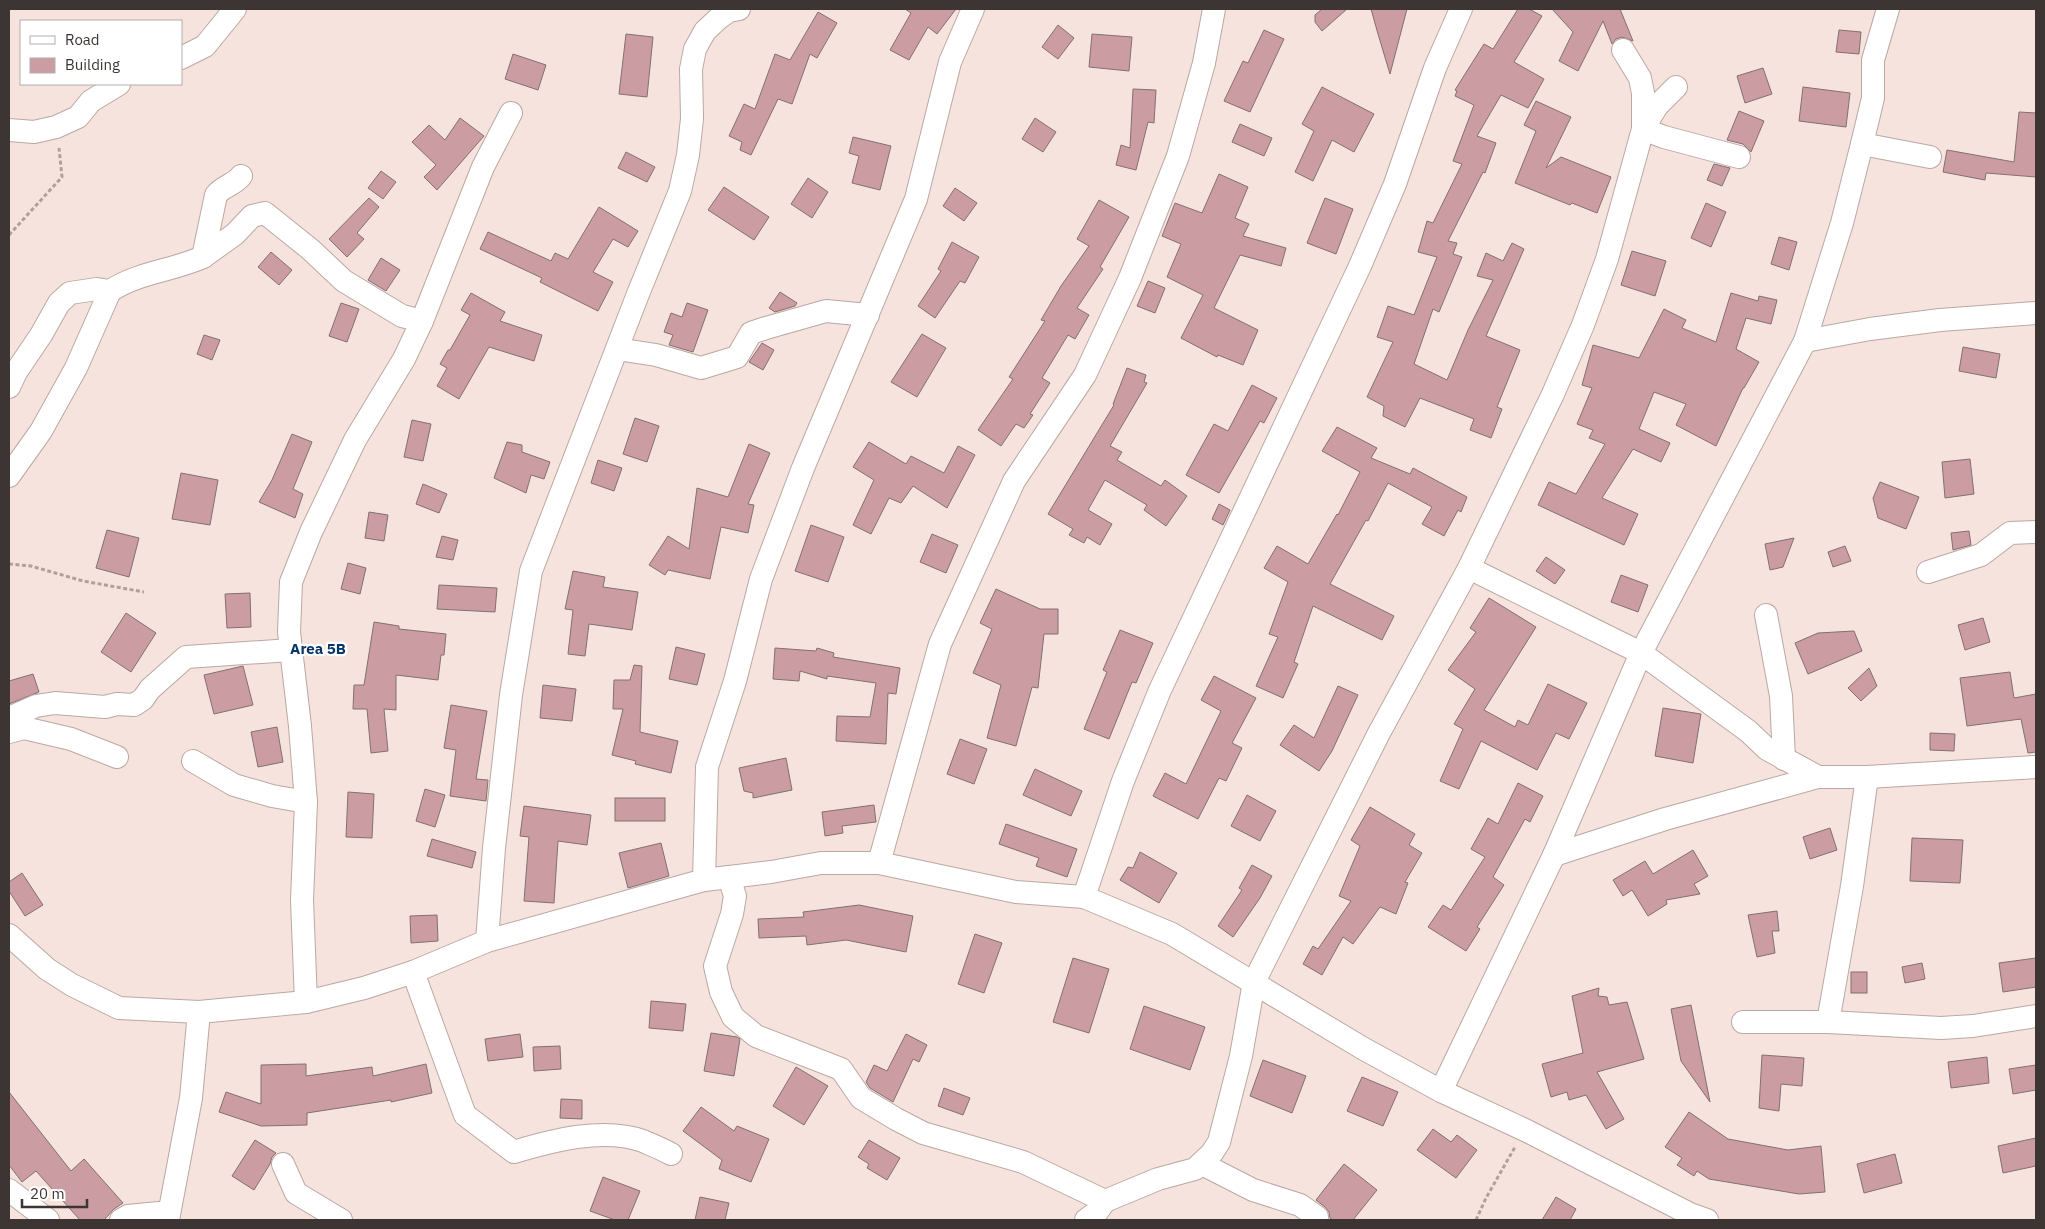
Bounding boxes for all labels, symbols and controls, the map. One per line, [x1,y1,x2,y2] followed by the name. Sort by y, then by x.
[20,20,182,85] legend
[65,30,100,49] text: Road
[65,55,120,74] text: Building
[290,639,346,658] district label: Area 5B
[22,1176,88,1208] scale bar
[30,1184,65,1203] text: 20 m

